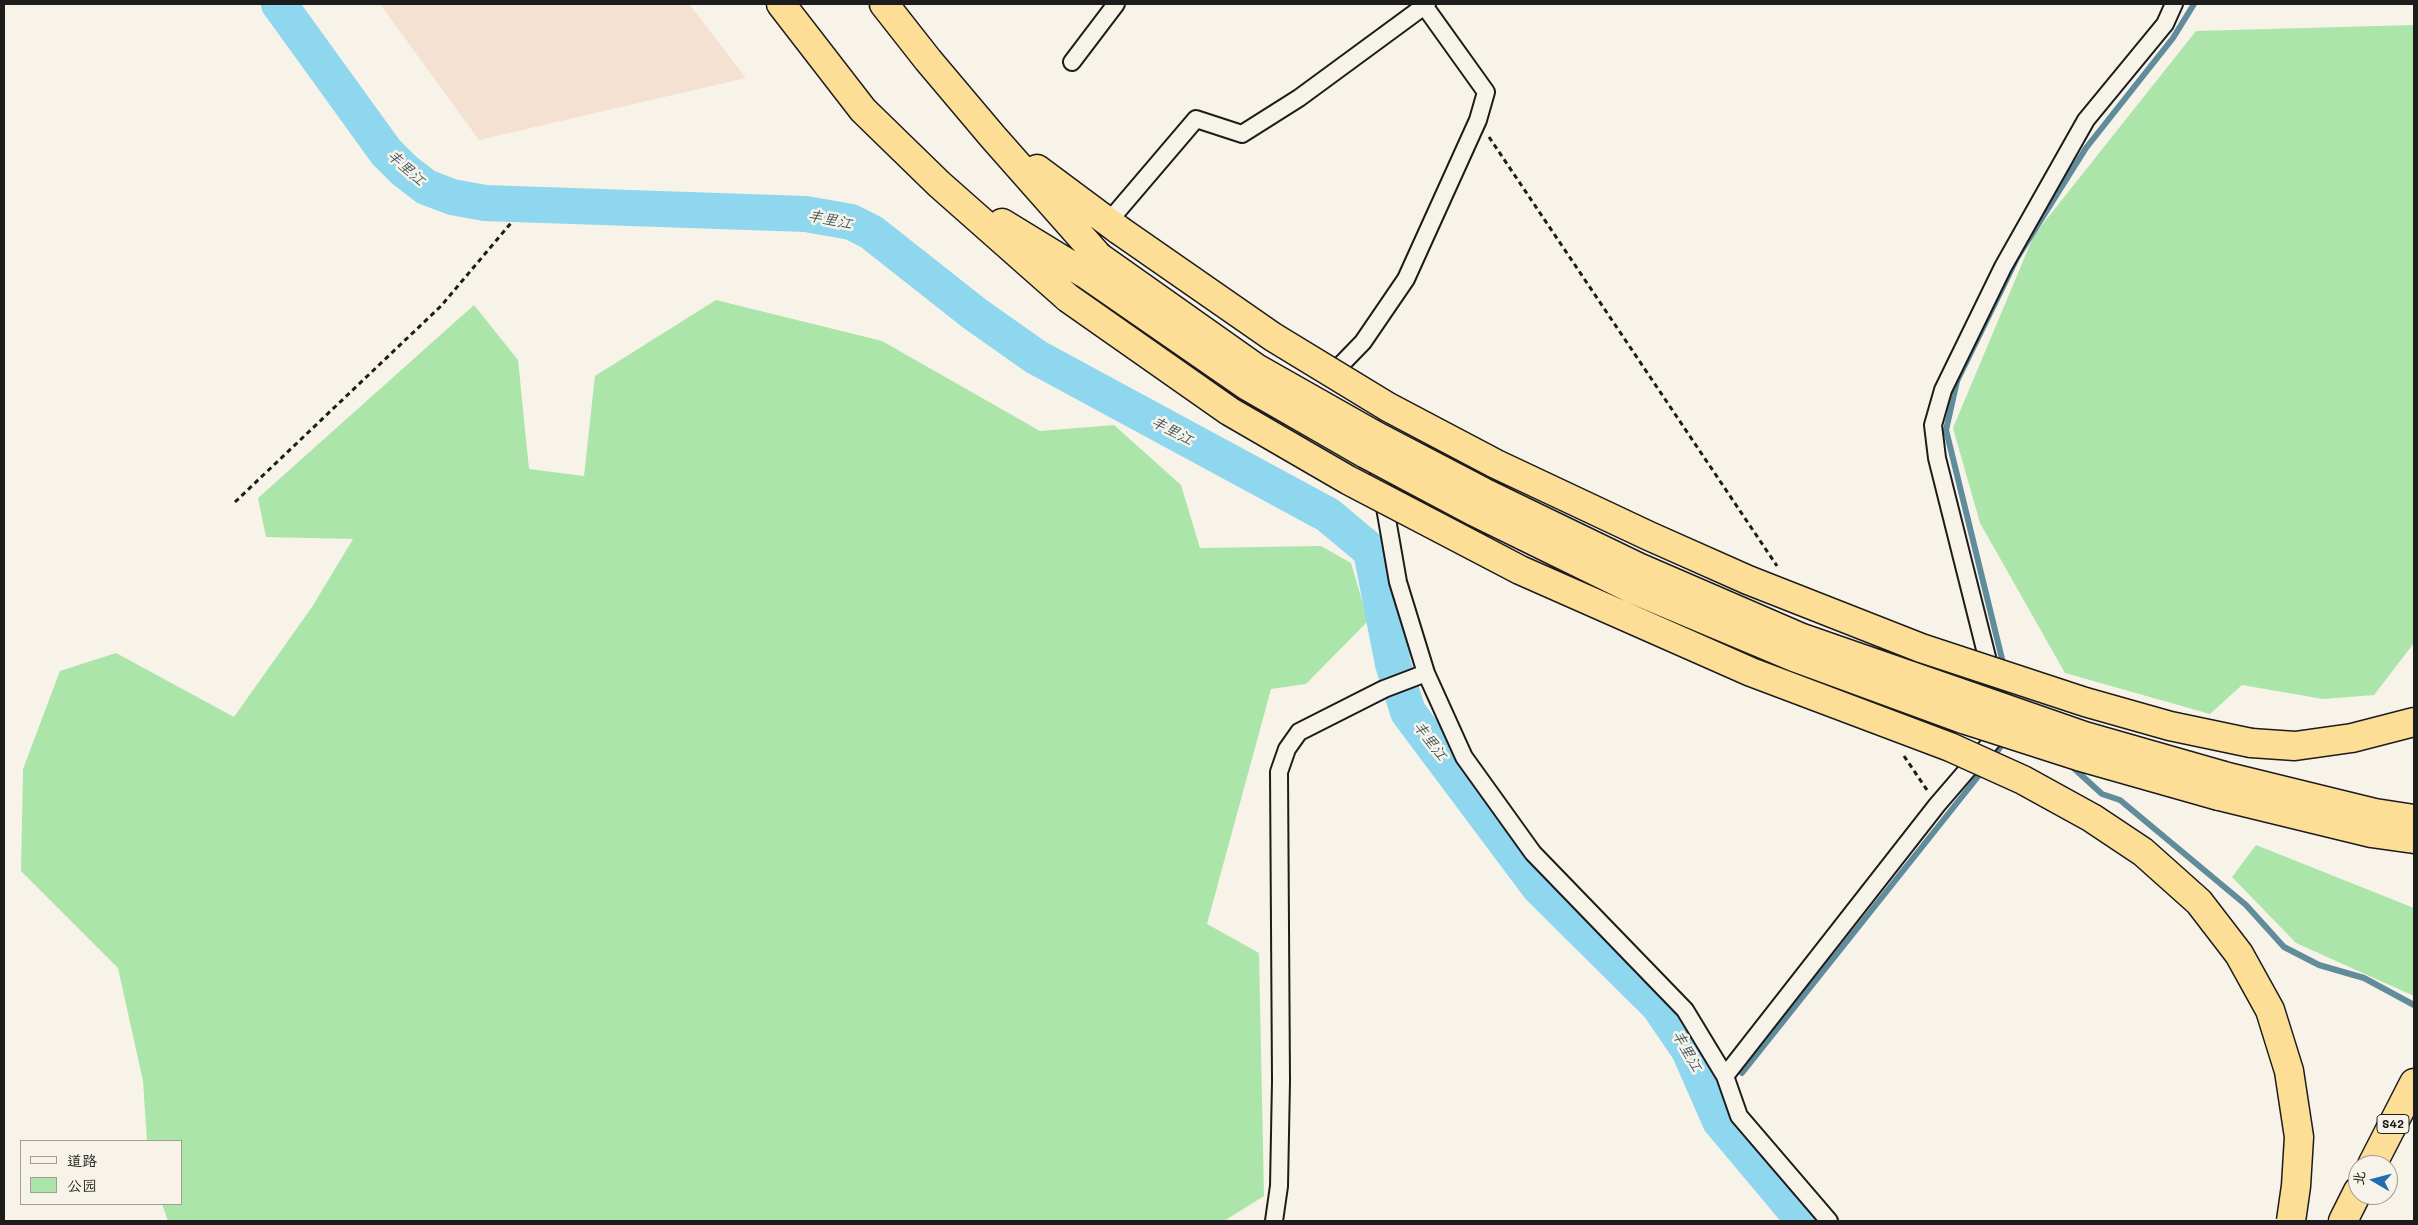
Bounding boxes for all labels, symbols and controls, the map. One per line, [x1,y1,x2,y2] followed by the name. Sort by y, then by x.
[383,146,429,190] water label: 丰里江
[806,207,854,233] water label: 丰里江
[1148,412,1196,450] water label: 丰里江
[1409,718,1451,764] water label: 丰里江
[1668,1027,1706,1075] water label: 丰里江
[2377,1114,2409,1134] road number: S42
[20,1140,182,1205] legend
[67,1150,97,1170] text: 道路
[2348,1155,2398,1205] north arrow
[2348,1170,2369,1186] text: 北
[67,1175,97,1195] text: 公园

